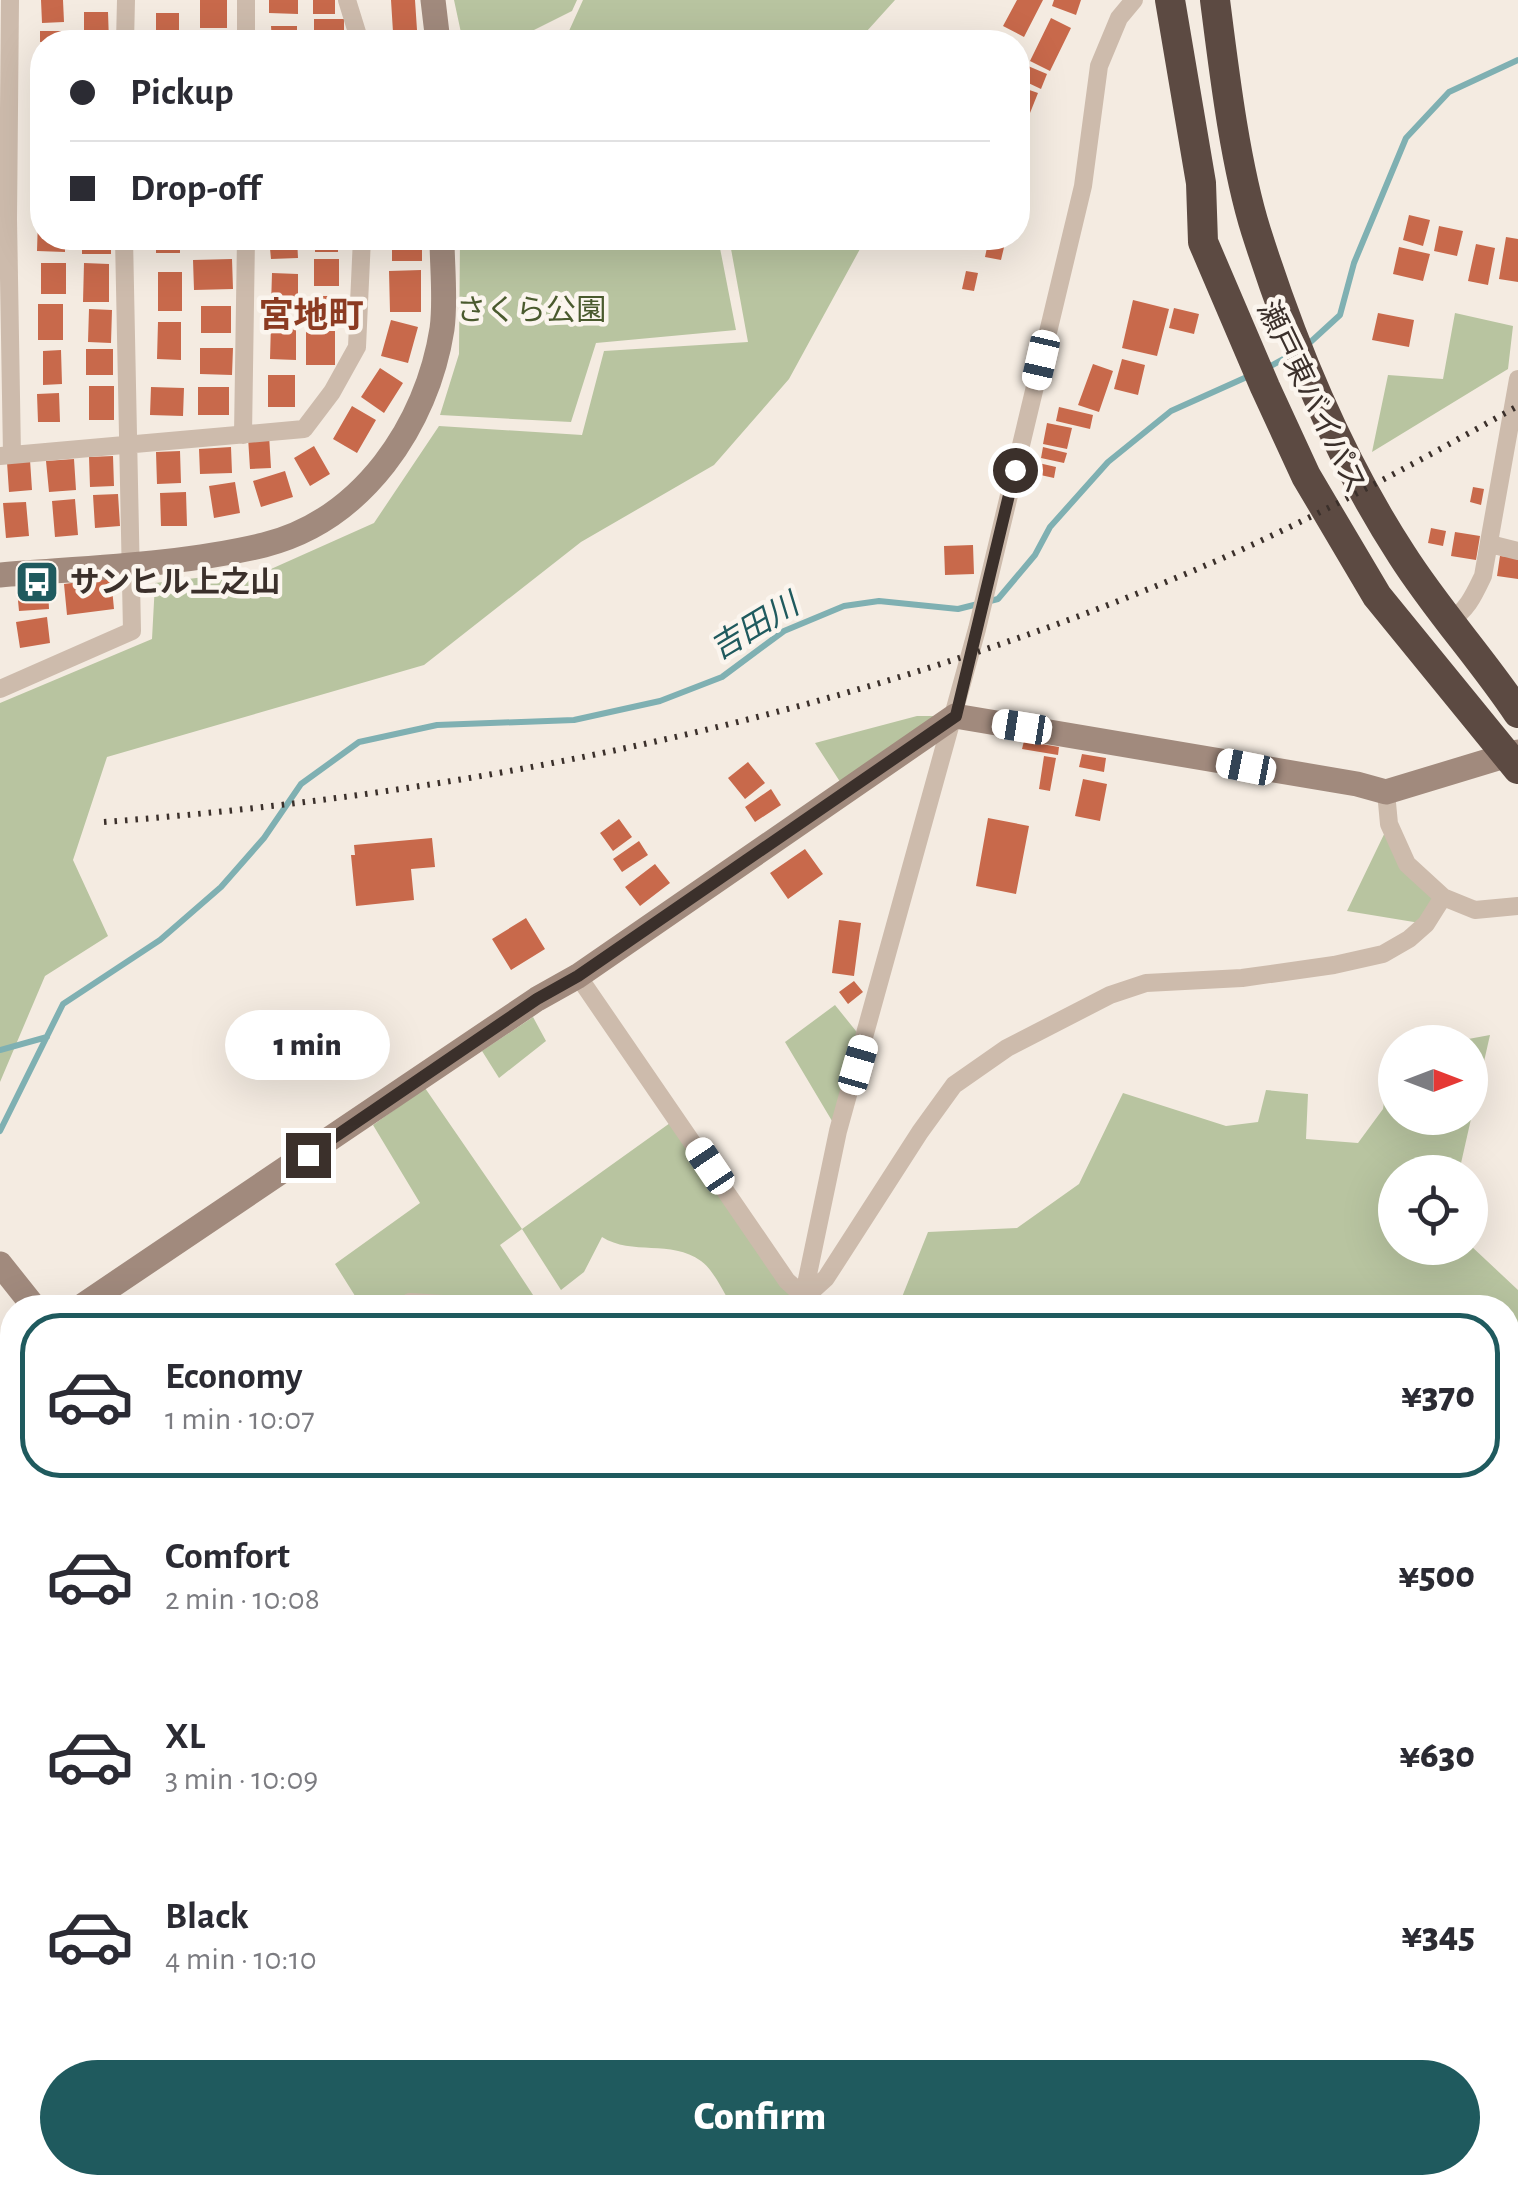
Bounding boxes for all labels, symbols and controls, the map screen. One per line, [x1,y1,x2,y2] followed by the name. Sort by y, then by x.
[130,74,234,112] text: Pickup
[130,170,261,208] text: Drop-off
[456,295,606,326] park label: さくら公園
[1252,296,1372,498] street label: 瀬戸東バイパス
[258,297,364,334] district label: 宮地町
[1020,327,1062,393] car
[993,448,1038,493] route start
[14,559,60,605] bus stop icon: サンヒル上之山
[70,566,280,598] place label: サンヒル上之山
[705,586,806,665] water label: 吉田川
[990,707,1054,747] car
[1214,747,1278,787] car
[226,1010,390,1080] callout: 1 min
[1378,1025,1488,1135] north arrow
[1378,1025,1488,1265] map controls
[273,1029,342,1061] text: 1 min
[835,1032,881,1098] car
[286,1133,331,1178] route end
[681,1133,739,1199] car
[1378,1155,1488,1265] button: locate
[45,1351,135,1441] icon: car
[165,1358,303,1396] text: Economy
[1401,1377,1475,1415] text: ¥370
[165,1403,315,1435] text: 1 min · 10:07
[45,1531,135,1621] icon: car
[165,1538,290,1576] text: Comfort
[1398,1557,1475,1595] text: ¥500
[165,1583,320,1615] text: 2 min · 10:08
[45,1711,135,1801] icon: car
[165,1718,205,1756] text: XL
[1399,1737,1475,1775] text: ¥630
[165,1763,318,1795] text: 3 min · 10:09
[45,1891,135,1981] icon: car
[165,1898,249,1936] text: Black
[1401,1917,1475,1955] text: ¥345
[165,1943,317,1975] text: 4 min · 10:10
[40,2060,1480,2175] button: Confirm

